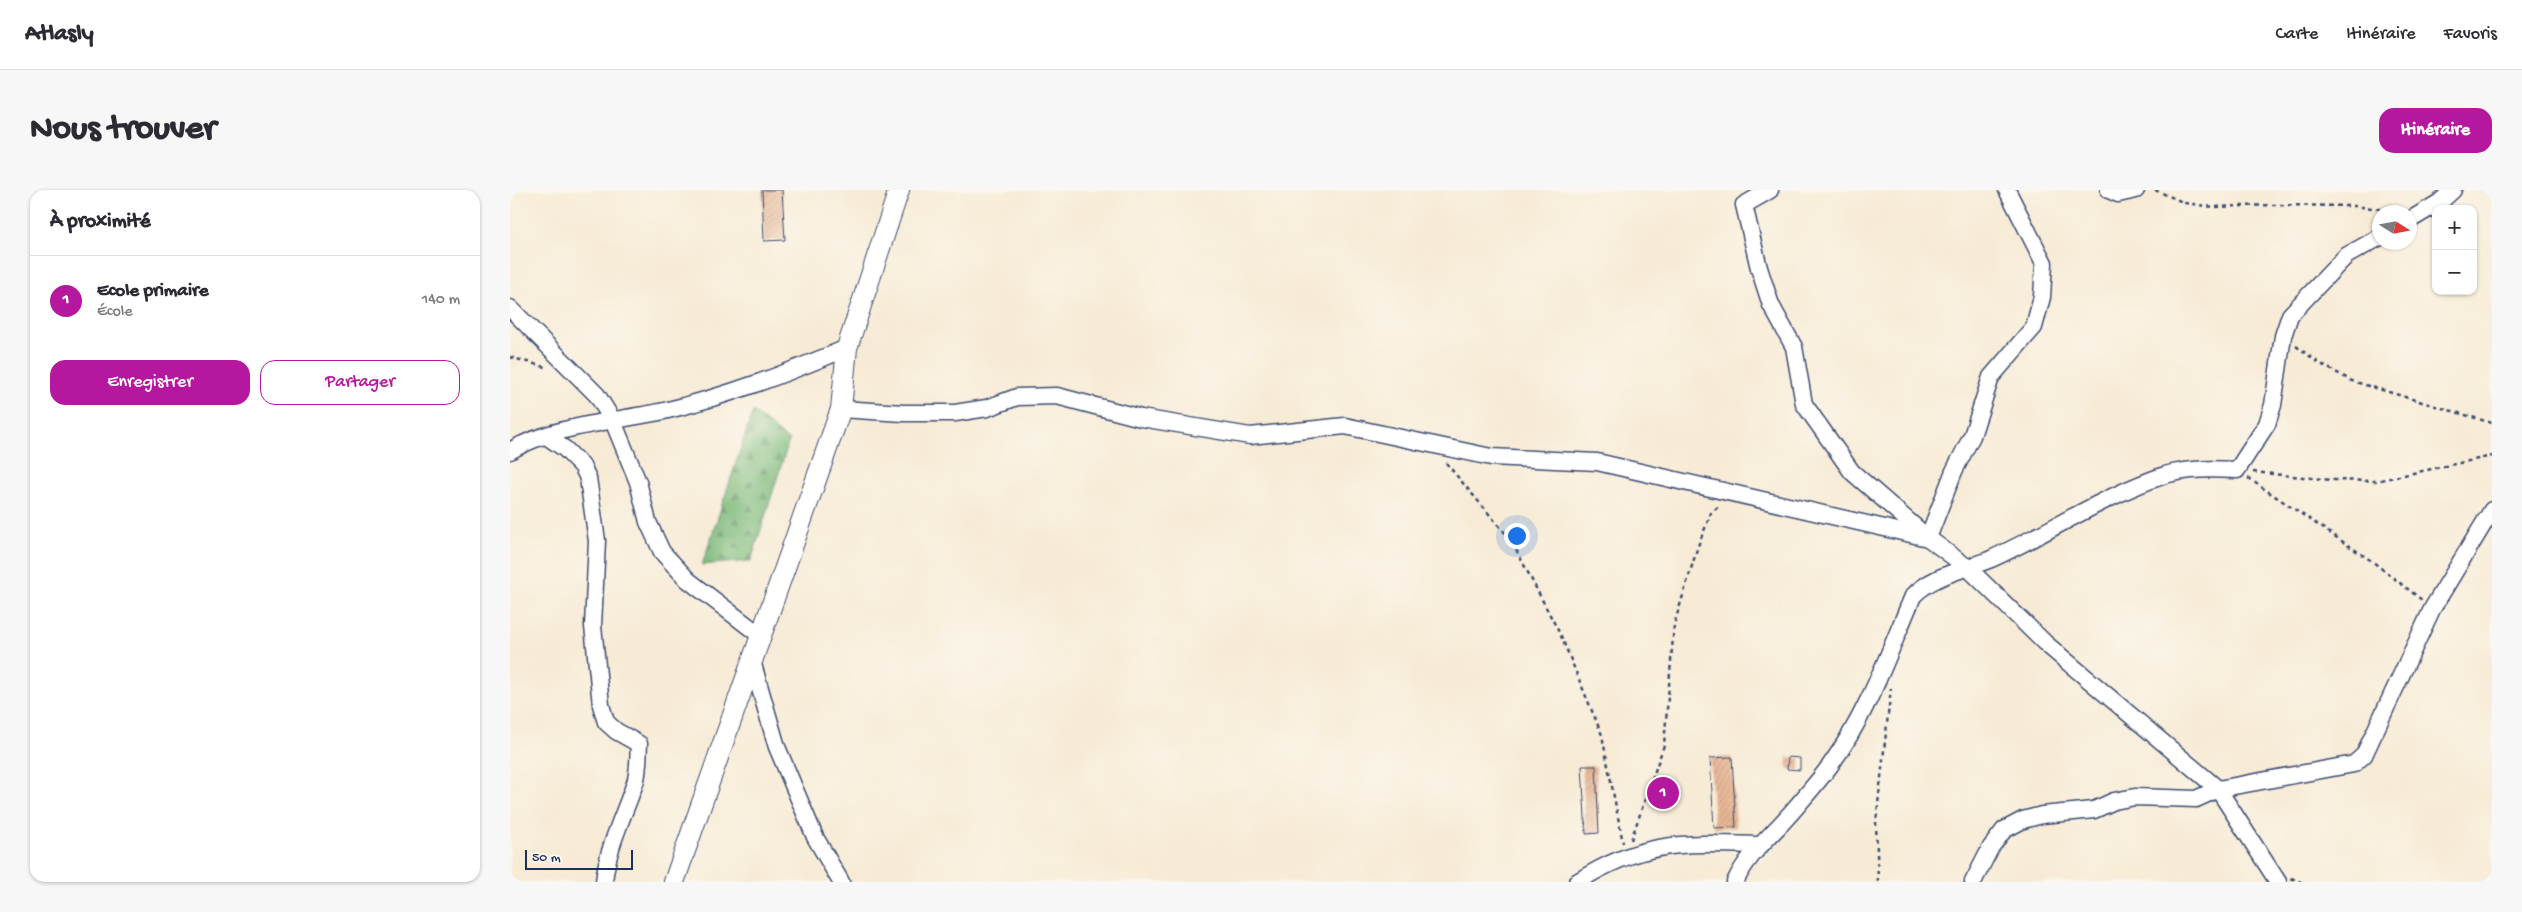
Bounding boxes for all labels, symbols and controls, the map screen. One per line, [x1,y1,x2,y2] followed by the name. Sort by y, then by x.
[25,20,94,49] text: Atlasly
[2275,24,2318,45] text: Carte
[2346,24,2416,45] text: Itinéraire
[2444,24,2497,45] text: Favoris
[2379,108,2492,153] button: Itinéraire
[30,110,216,151] text: Nous trouver
[2372,205,2417,250] north arrow
[2432,205,2477,295] map controls
[2432,205,2477,250] button: +
[50,210,151,235] text: À proximité
[2432,250,2477,295] button: −
[97,280,209,303] text: Ecole primaire
[63,291,69,310] text: 1
[422,291,460,310] text: 140 m
[97,303,133,322] text: École
[50,360,250,405] button: Enregistrer
[260,360,460,405] button: Partager
[1504,523,1530,549] your location
[1647,774,1679,812] pin: 1
[525,847,632,870] scale bar
[532,850,561,867] text: 50 m

